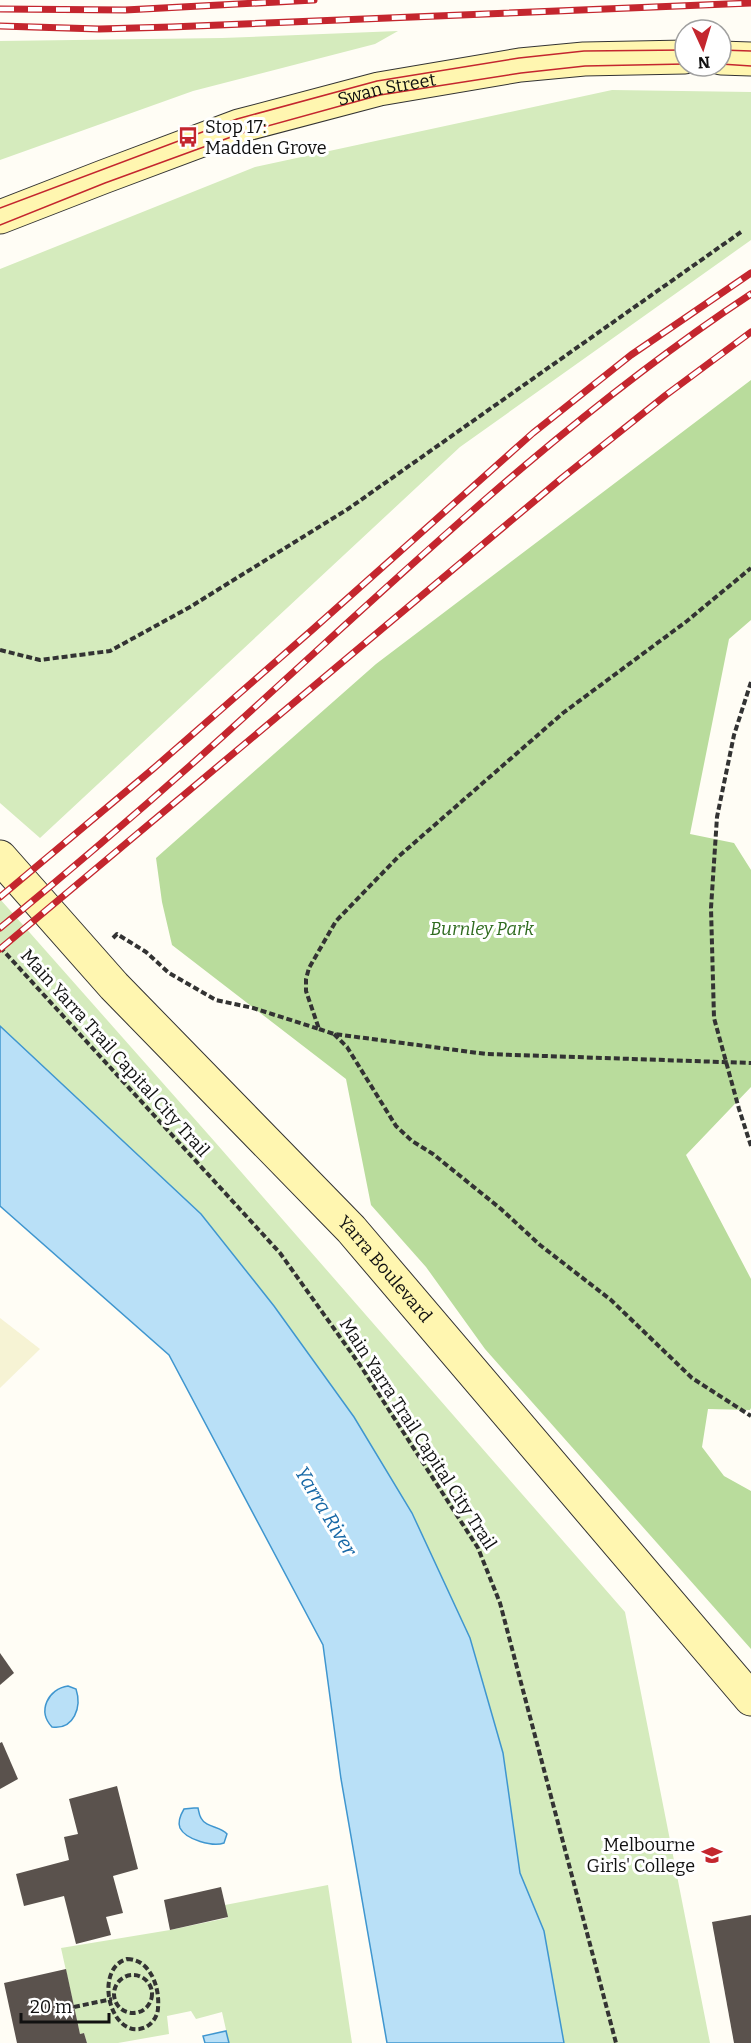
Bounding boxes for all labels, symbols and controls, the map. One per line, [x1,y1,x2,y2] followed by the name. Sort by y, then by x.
[673,18,733,78] north arrow
[697,53,711,72] text: N
[335,68,438,110] street label: Swan Street
[205,116,327,159] place label: Stop 17: Madden Grove
[176,125,200,149] bus stop icon: Stop 17: Madden Grove
[430,918,534,940] park label: Burnley Park
[16,945,214,1161] street label: Main Yarra Trail Capital City Trail
[333,1211,437,1327] street label: Yarra Boulevard
[335,1314,501,1554] street label: Main Yarra Trail Capital City Trail
[290,1462,363,1561] water label: Yarra River
[587,1834,695,1877] place label: Melbourne Girls' College
[700,1843,724,1867] school or university icon: Melbourne Girls' College
[21,1986,110,2024] scale bar
[30,1996,72,2018] text: 20 m

